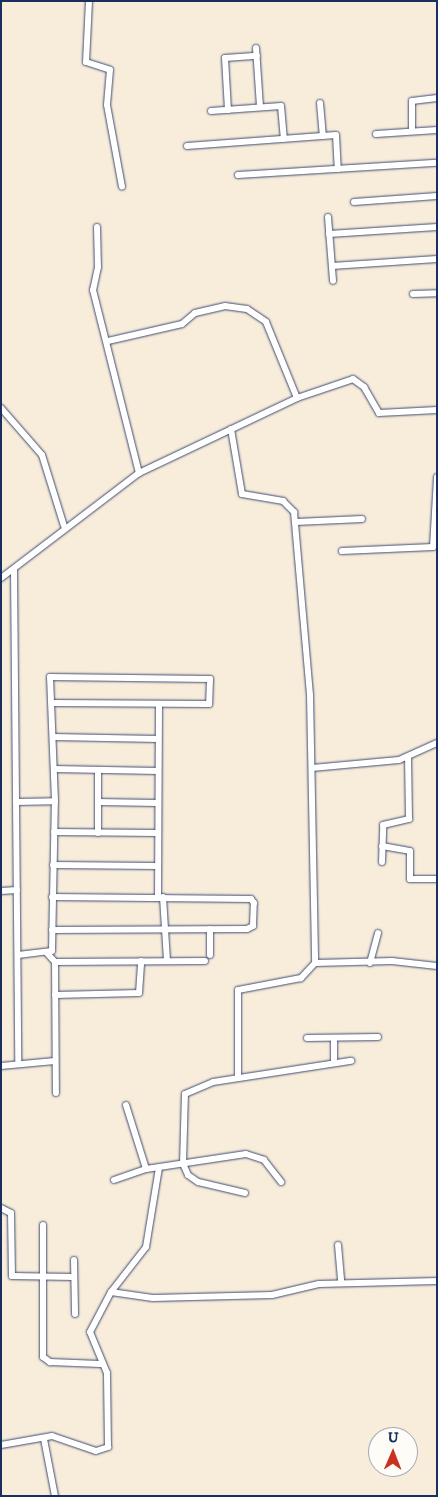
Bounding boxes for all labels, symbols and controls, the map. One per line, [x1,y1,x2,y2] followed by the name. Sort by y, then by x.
[368,1427,418,1477] north arrow
[388,1429,399,1447] text: U

